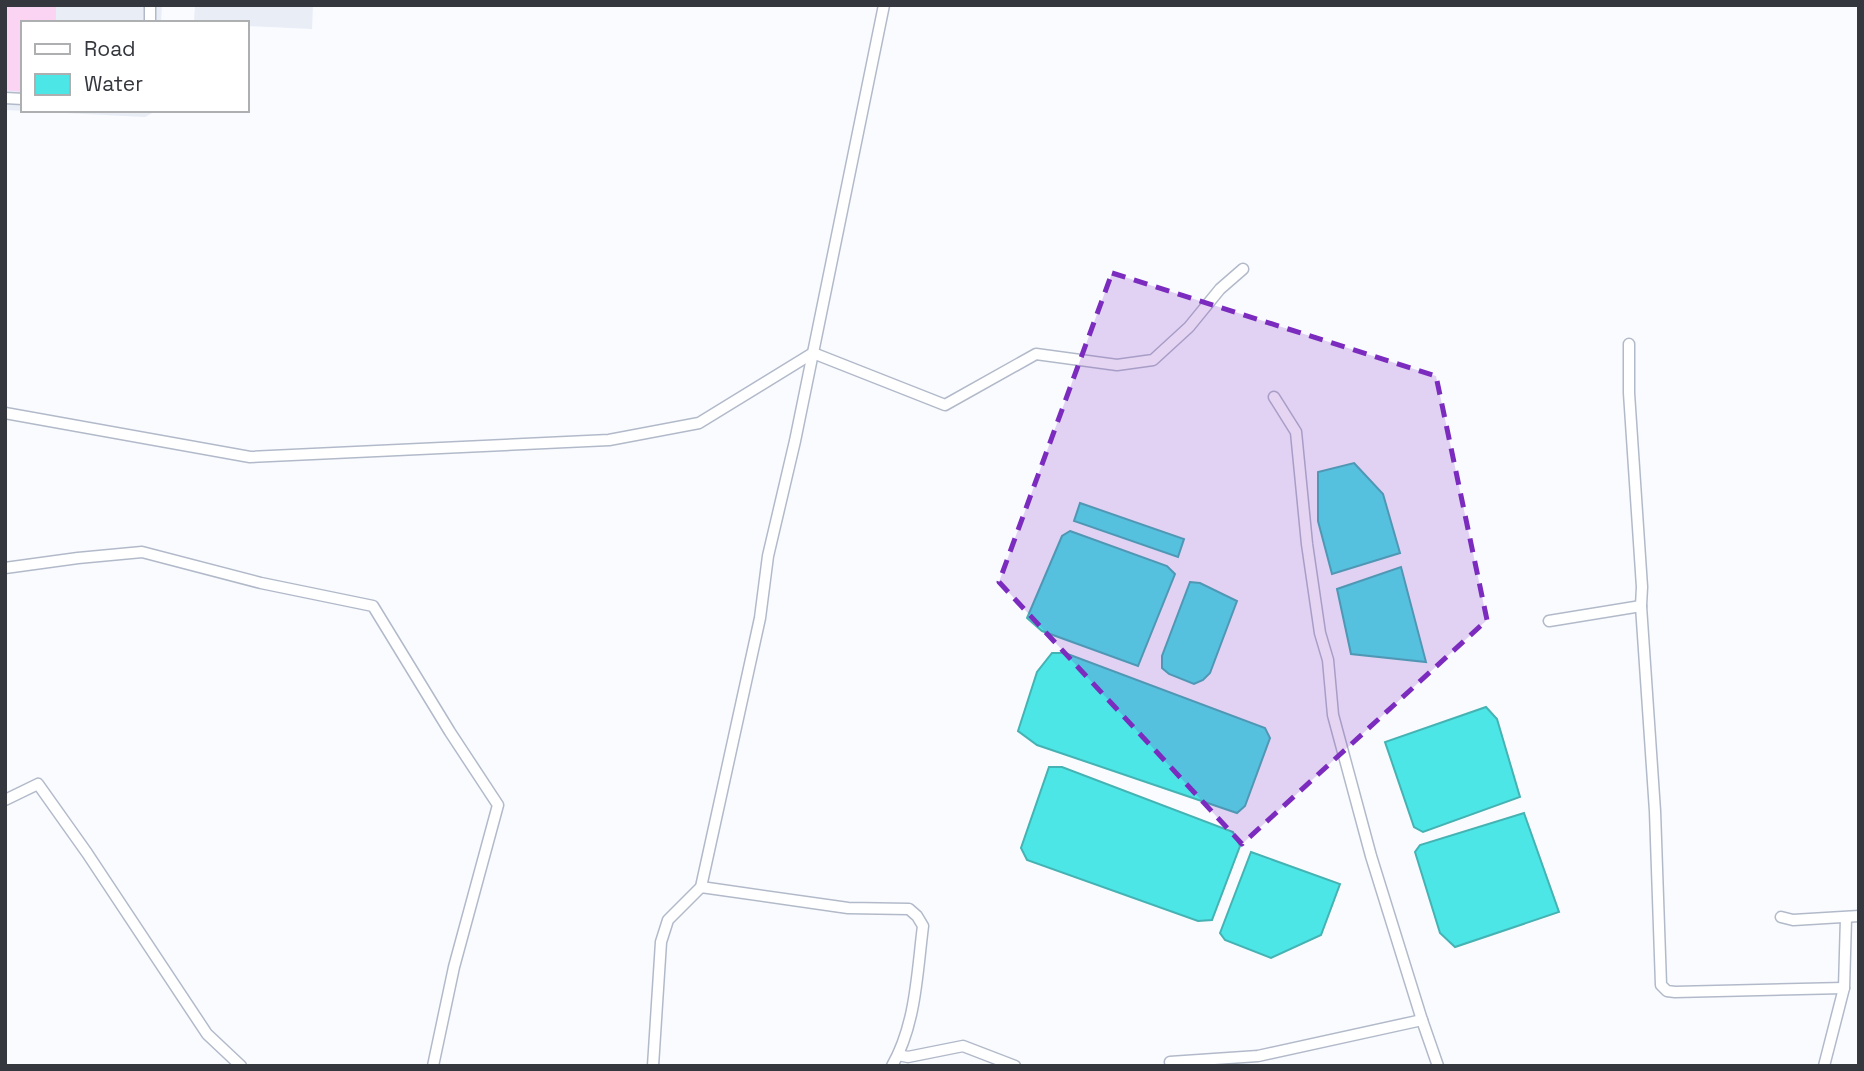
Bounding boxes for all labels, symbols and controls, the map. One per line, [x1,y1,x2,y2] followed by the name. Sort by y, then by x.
[21,21,248,112] legend
[84,35,136,62] text: Road
[84,70,143,97] text: Water

